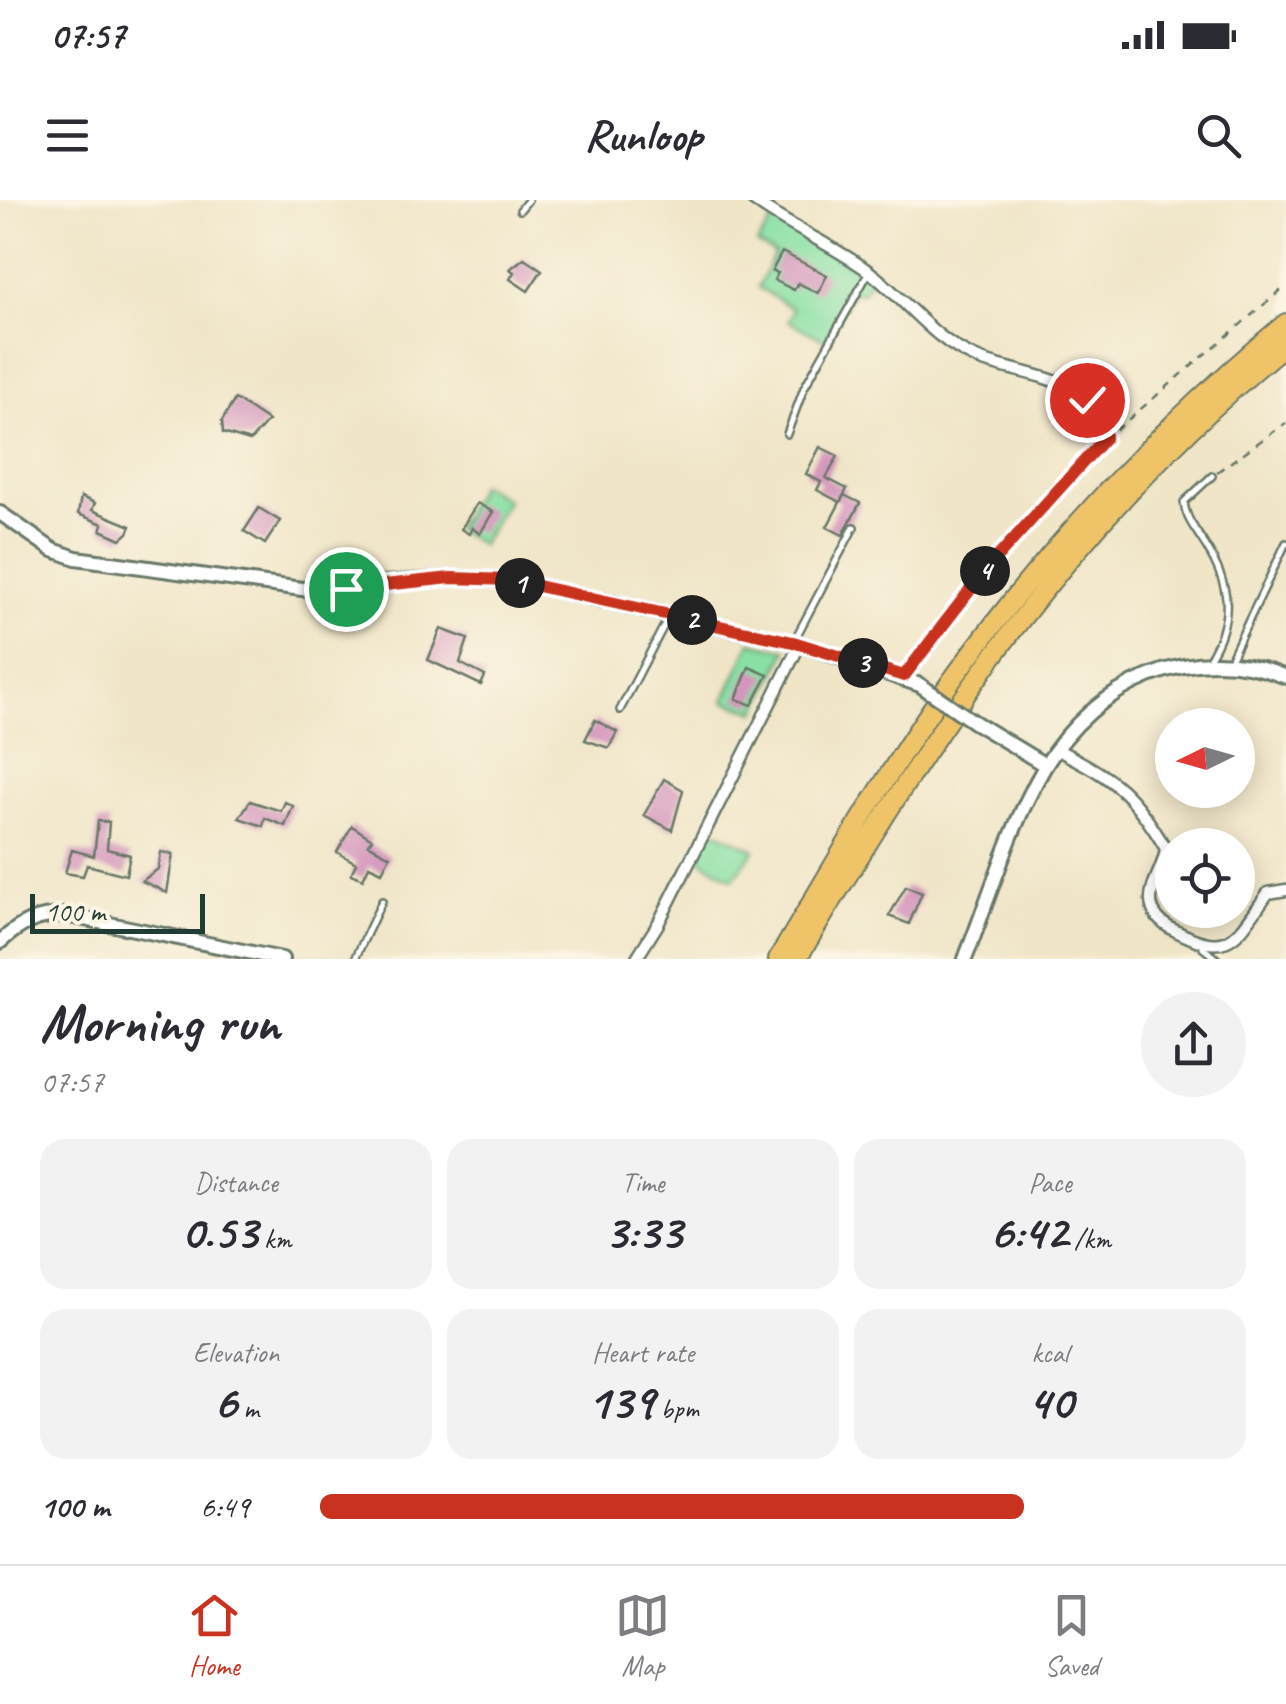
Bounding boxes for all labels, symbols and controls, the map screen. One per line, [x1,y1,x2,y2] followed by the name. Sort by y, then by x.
[50,12,125,59] text: 07:57
[584,107,702,164] text: Runloop
[40,108,95,163] icon: menu
[1191,108,1246,163] icon: search
[1045,358,1130,443] pin
[1060,373,1115,428] icon: check
[960,546,1010,596] pin: 4
[304,547,389,632] pin
[979,553,991,588] text: 4
[495,558,545,608] pin: 1
[319,562,374,617] icon: arrive
[514,565,526,600] text: 1
[667,595,717,645] pin: 2
[686,602,698,637] text: 2
[838,638,888,688] pin: 3
[857,645,869,680] text: 3
[1155,708,1255,808] north arrow
[1155,708,1255,928] map controls
[1155,828,1255,928] button: locate
[30,889,205,934] scale bar
[45,894,105,929] text: 100 m
[40,988,280,1058] text: Morning run
[1141,992,1246,1097] button: share
[40,1061,104,1102] text: 07:57
[194,1165,278,1200] text: Distance
[622,1165,664,1200] text: Time
[1028,1165,1072,1200] text: Pace
[181,1200,257,1263] text: 0.53
[604,1200,682,1263] text: 3:33
[989,1200,1068,1263] text: 6:42
[257,1221,291,1256] text: km
[1068,1221,1111,1256] text: /km
[193,1335,279,1370] text: Elevation
[592,1335,694,1370] text: Heart rate
[1031,1335,1069,1370] text: kcal
[213,1370,237,1433] text: 6
[587,1370,654,1433] text: 139
[1028,1370,1073,1433] text: 40
[237,1391,259,1426] text: m
[654,1391,699,1426] text: bpm
[40,1486,109,1527] text: 100 m
[200,1486,250,1527] text: 6:49
[187,1588,242,1683] tab: Home
[615,1588,670,1683] tab: Map
[1044,1588,1099,1683] tab: Saved

